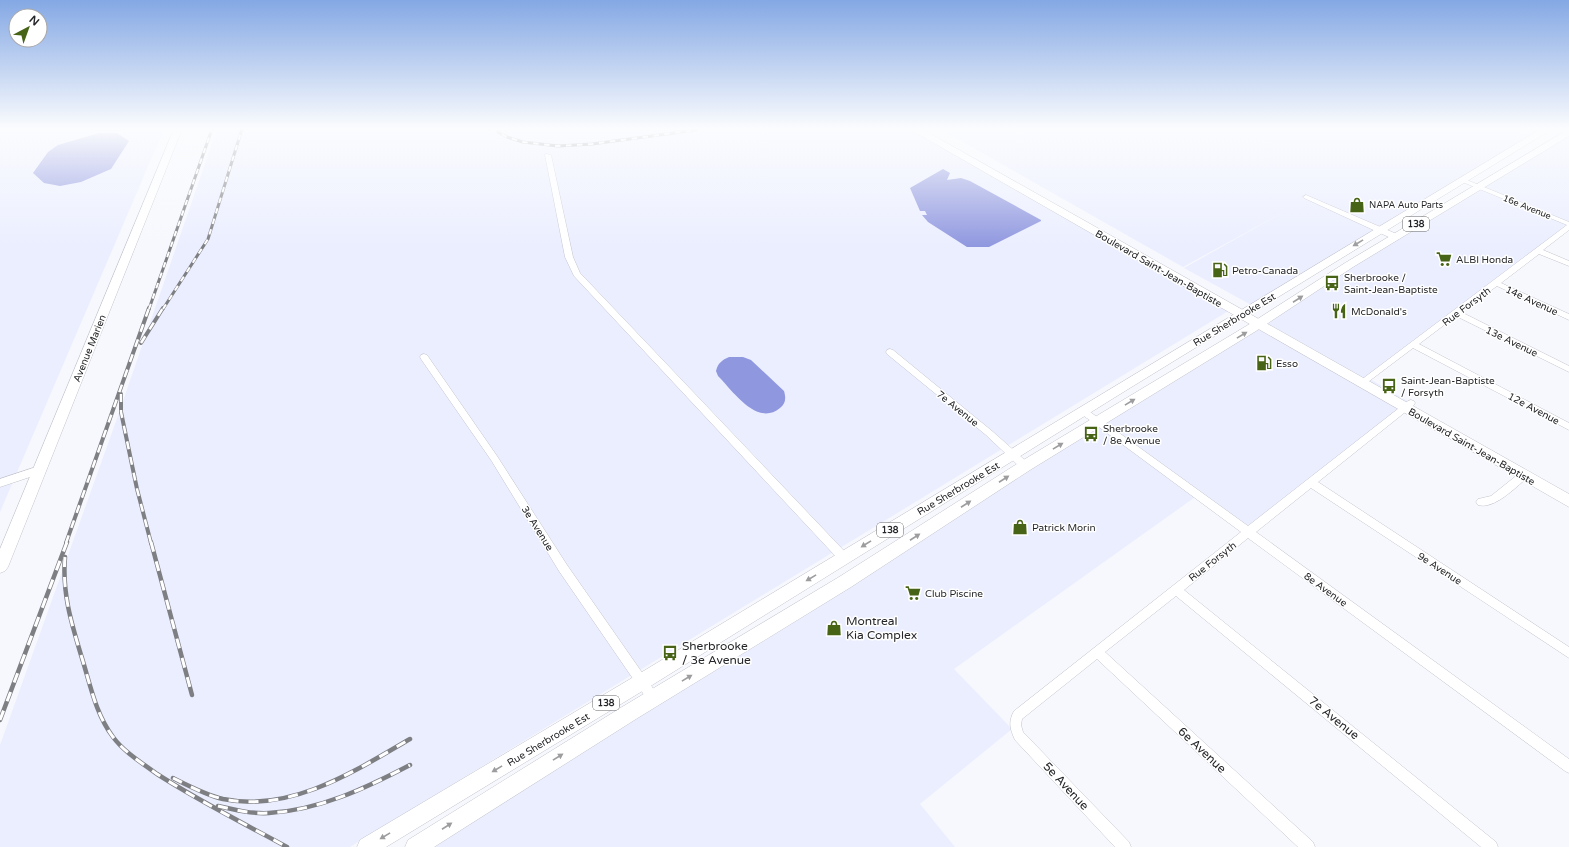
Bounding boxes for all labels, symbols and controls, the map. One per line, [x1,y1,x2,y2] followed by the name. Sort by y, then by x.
[8,8,48,48] north arrow
[27,13,42,29] text: N
[1501,193,1552,222] street label: 16e Avenue
[1348,196,1366,214] shop icon: NAPA Auto Parts
[1369,200,1443,211] place label: NAPA Auto Parts
[1403,217,1429,231] road number: 138
[1093,228,1224,310] street label: Boulevard Saint-Jean-Baptiste
[1352,240,1364,247] one-way arrow
[1435,250,1453,268] supermarket icon: ALBI Honda
[1456,254,1513,266] place label: ALBI Honda
[1211,261,1229,279] fuel station icon: Petro-Canada
[1232,265,1298,277] place label: Petro-Canada
[1344,272,1438,296] place label: Sherbrooke / Saint-Jean-Baptiste
[1323,274,1341,292] bus stop icon: Sherbrooke / Saint-Jean-Baptiste
[1503,284,1560,318] street label: 14e Avenue
[1440,285,1493,329] street label: Rue Forsyth
[1191,290,1278,349] street label: Rue Sherbrooke Est
[1293,295,1303,303] one-way arrow
[1330,302,1348,320] restaurant icon: McDonald's
[1351,306,1407,318] place label: McDonald's
[71,313,109,384] street label: Avenue Marien
[1483,324,1540,360] street label: 13e Avenue
[1236,331,1248,338] one-way arrow
[1255,354,1273,372] fuel station icon: Esso
[1276,358,1298,370] place label: Esso
[1401,375,1495,399] place label: Saint-Jean-Baptiste / Forsyth
[1380,377,1398,395] bus stop icon: Saint-Jean-Baptiste / Forsyth
[934,388,981,429] street label: 7e Avenue
[1506,390,1562,428] street label: 12e Avenue
[1124,398,1136,405] one-way arrow
[1406,406,1537,488] street label: Boulevard Saint-Jean-Baptiste
[1103,423,1161,447] place label: Sherbrooke / 8e Avenue
[1082,425,1100,443] bus stop icon: Sherbrooke / 8e Avenue
[1052,442,1064,449] one-way arrow
[915,459,1002,518] street label: Rue Sherbrooke Est
[999,475,1009,483] one-way arrow
[961,500,971,508] one-way arrow
[519,504,556,553] street label: 3e Avenue
[1011,518,1029,536] shop icon: Patrick Morin
[1032,522,1096,534] place label: Patrick Morin
[877,523,903,537] road number: 138
[909,533,921,540] one-way arrow
[1186,539,1239,584] street label: Rue Forsyth
[861,541,872,548] one-way arrow
[1415,550,1464,588] street label: 9e Avenue
[1302,570,1350,610] street label: 8e Avenue
[805,575,817,582] one-way arrow
[904,584,922,602] supermarket icon: Club Piscine
[925,588,983,600] place label: Club Piscine
[846,614,917,642] place label: Montreal Kia Complex
[825,619,843,637] shop icon: Montreal Kia Complex
[682,639,751,667] place label: Sherbrooke / 3e Avenue
[661,644,679,662] bus stop icon: Sherbrooke / 3e Avenue
[682,674,692,682] one-way arrow
[1306,694,1362,743] street label: 7e Avenue
[593,696,619,710] road number: 138
[505,710,592,769] street label: Rue Sherbrooke Est
[1175,724,1229,776] street label: 6e Avenue
[553,753,563,761] one-way arrow
[1040,759,1092,813] street label: 5e Avenue
[491,766,503,773] one-way arrow
[442,822,452,830] one-way arrow
[379,833,391,840] one-way arrow

